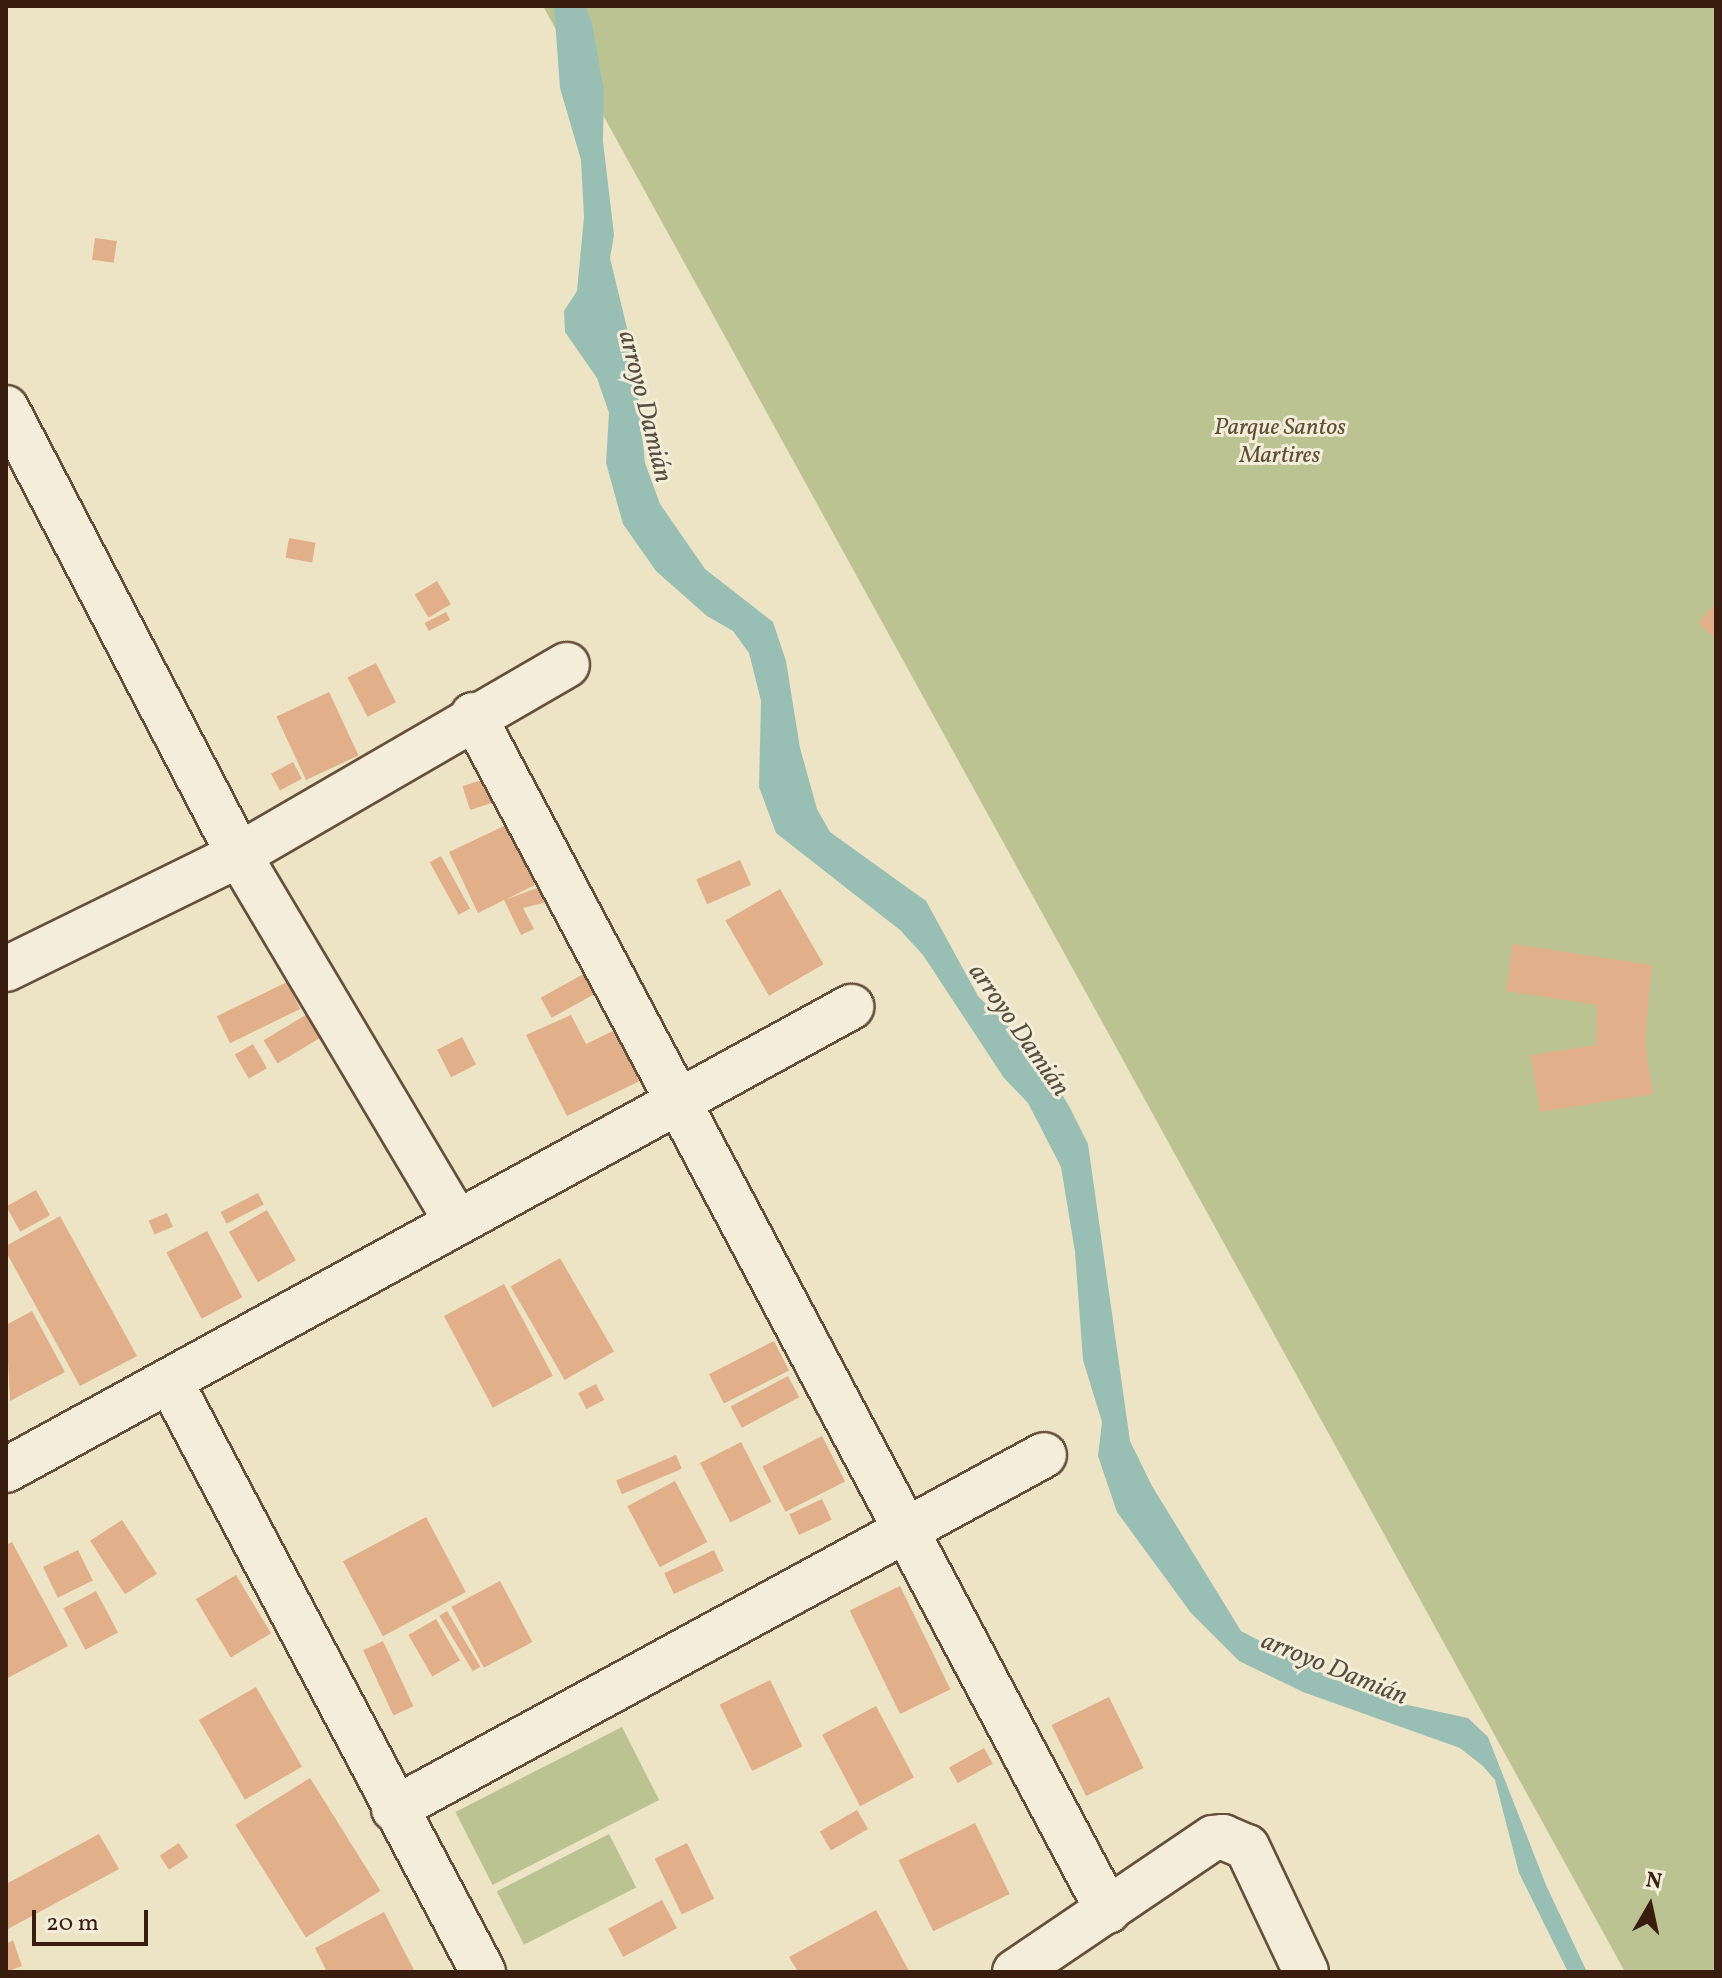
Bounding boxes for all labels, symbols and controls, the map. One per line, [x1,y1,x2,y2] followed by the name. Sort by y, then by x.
[610,328,678,486] water label: arroyo Damián
[1214,415,1346,471] park label: Parque Santos Martires
[961,959,1075,1103] water label: arroyo Damián
[1256,1627,1412,1713] water label: arroyo Damián
[1644,1865,1664,1898] text: N
[1610,1866,1690,1946] north arrow
[36,1894,152,1944] scale bar
[46,1907,99,1941] text: 20 m

